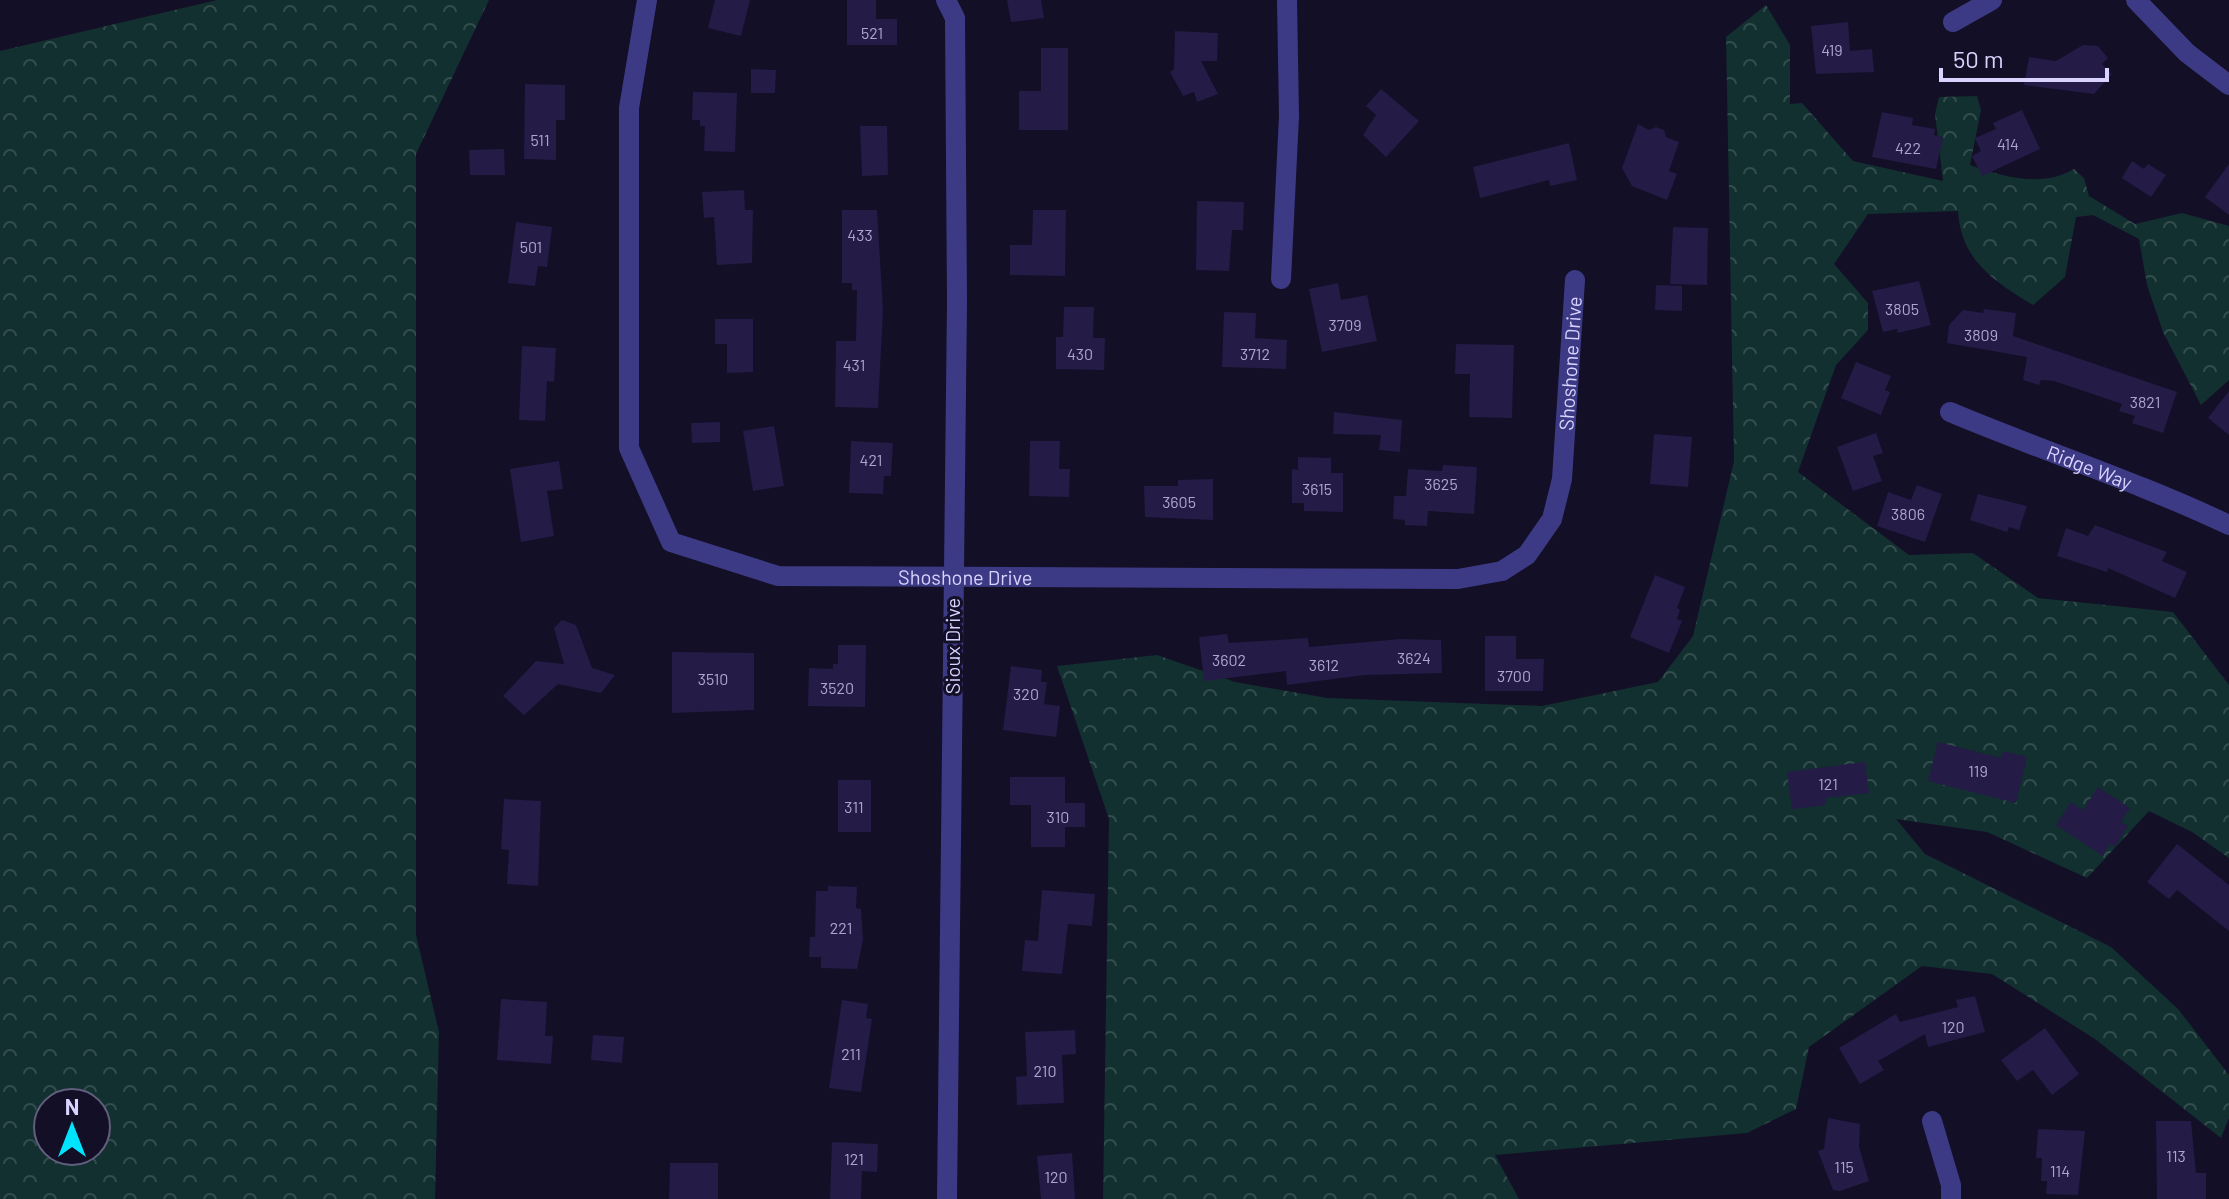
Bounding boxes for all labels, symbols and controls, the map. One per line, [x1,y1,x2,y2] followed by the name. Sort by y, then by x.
[861,23,883,42] house number: 521
[1941,32,2107,82] scale bar
[1821,40,1843,59] house number: 419
[1953,44,2004,73] text: 50 m
[530,130,550,149] house number: 511
[1997,134,2019,153] house number: 414
[1895,138,1921,157] house number: 422
[847,225,873,244] house number: 433
[520,237,542,256] house number: 501
[1553,296,1586,431] street label: Shoshone Drive
[1885,299,1919,318] house number: 3805
[1328,315,1362,334] house number: 3709
[1964,325,1998,344] house number: 3809
[1067,344,1093,363] house number: 430
[1240,344,1270,363] house number: 3712
[843,355,865,374] house number: 431
[2130,392,2160,411] house number: 3821
[2044,440,2136,494] street label: Ridge Way
[860,450,882,469] house number: 421
[1424,474,1458,493] house number: 3625
[1302,479,1332,498] house number: 3615
[1162,492,1196,511] house number: 3605
[1891,504,1925,523] house number: 3806
[898,565,1032,589] street label: Shoshone Drive
[940,598,964,694] street label: Sioux Drive
[1397,648,1431,667] house number: 3624
[1212,650,1246,669] house number: 3602
[1309,655,1339,674] house number: 3612
[1497,666,1531,685] house number: 3700
[698,669,728,688] house number: 3510
[820,678,854,697] house number: 3520
[1013,684,1039,703] house number: 320
[1968,761,1988,780] house number: 119
[1818,774,1838,793] house number: 121
[844,797,864,816] house number: 311
[1047,807,1069,826] house number: 310
[830,918,852,937] house number: 221
[1941,1017,1965,1036] house number: 120
[841,1044,861,1063] house number: 211
[1034,1061,1057,1080] house number: 210
[32,1087,112,1167] north arrow
[65,1093,79,1119] text: N
[2166,1146,2186,1165] house number: 113
[844,1149,864,1168] house number: 121
[1834,1157,1854,1176] house number: 115
[2050,1161,2070,1180] house number: 114
[1044,1167,1068,1186] house number: 120

